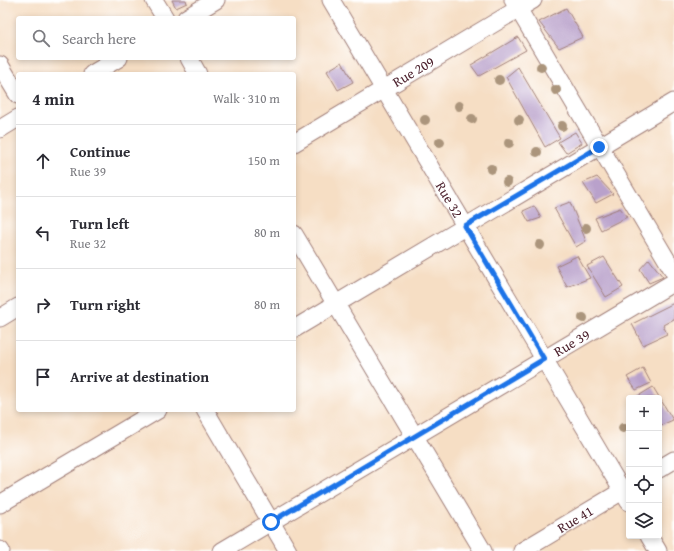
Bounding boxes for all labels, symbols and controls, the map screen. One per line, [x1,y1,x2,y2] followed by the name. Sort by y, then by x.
[16,16,296,60] search box
[30,27,52,49] icon: search
[62,28,136,49] text: Search here
[389,51,438,92] street label: Rue 209
[32,86,74,111] text: 4 min
[213,89,280,108] text: Walk · 310 m
[590,138,608,156] route end
[70,141,131,162] text: Continue
[32,150,54,172] icon: ahead
[248,151,280,170] text: 150 m
[70,162,106,181] text: Rue 39
[431,178,468,221] street label: Rue 32
[70,213,129,234] text: Turn left
[32,222,54,244] icon: left
[254,223,280,242] text: 80 m
[70,234,106,253] text: Rue 32
[32,294,54,316] icon: right
[70,294,141,315] text: Turn right
[254,295,280,314] text: 80 m
[550,324,594,361] street label: Rue 39
[32,366,54,388] icon: arrive
[70,366,209,387] text: Arrive at destination
[626,395,662,539] map controls
[626,395,662,431] button: +
[626,431,662,467] button: −
[626,467,662,503] button: locate
[553,501,597,538] street label: Rue 41
[626,503,662,539] button: layers
[262,513,280,531] route start

